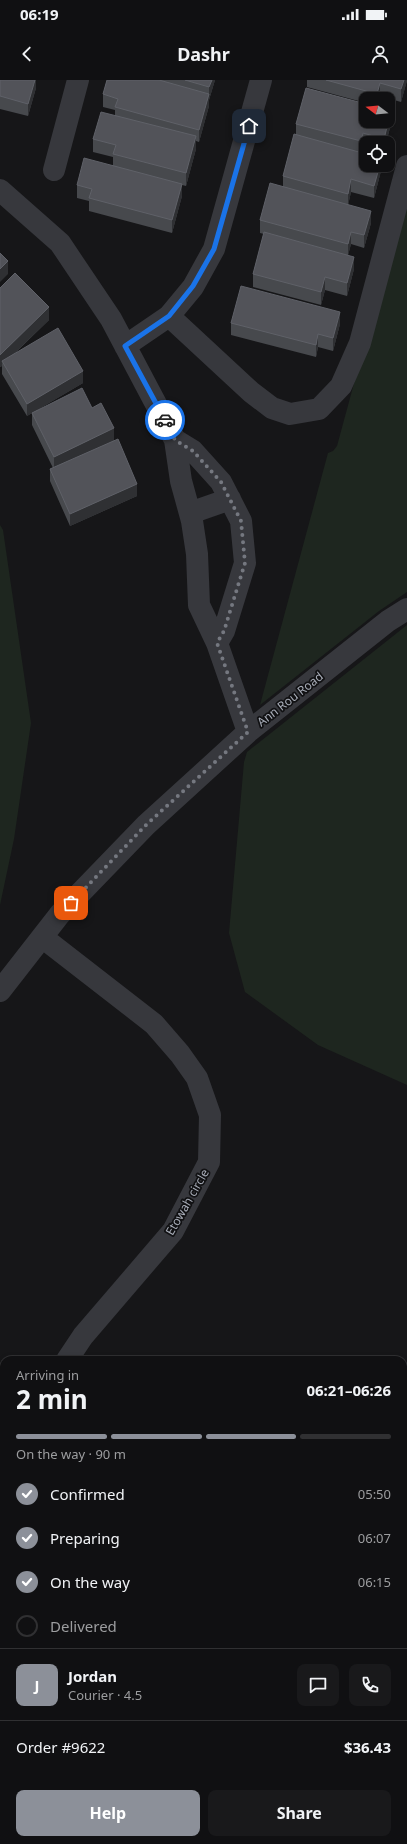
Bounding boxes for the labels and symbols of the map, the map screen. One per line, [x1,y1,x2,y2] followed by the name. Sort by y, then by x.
[359,92,395,128] north arrow
[232,109,266,143] pin
[145,400,185,440] courier
[253,668,327,730] street label: Ann Rou Road
[54,886,88,920] pin
[161,1166,213,1238] street label: Etowah circle

